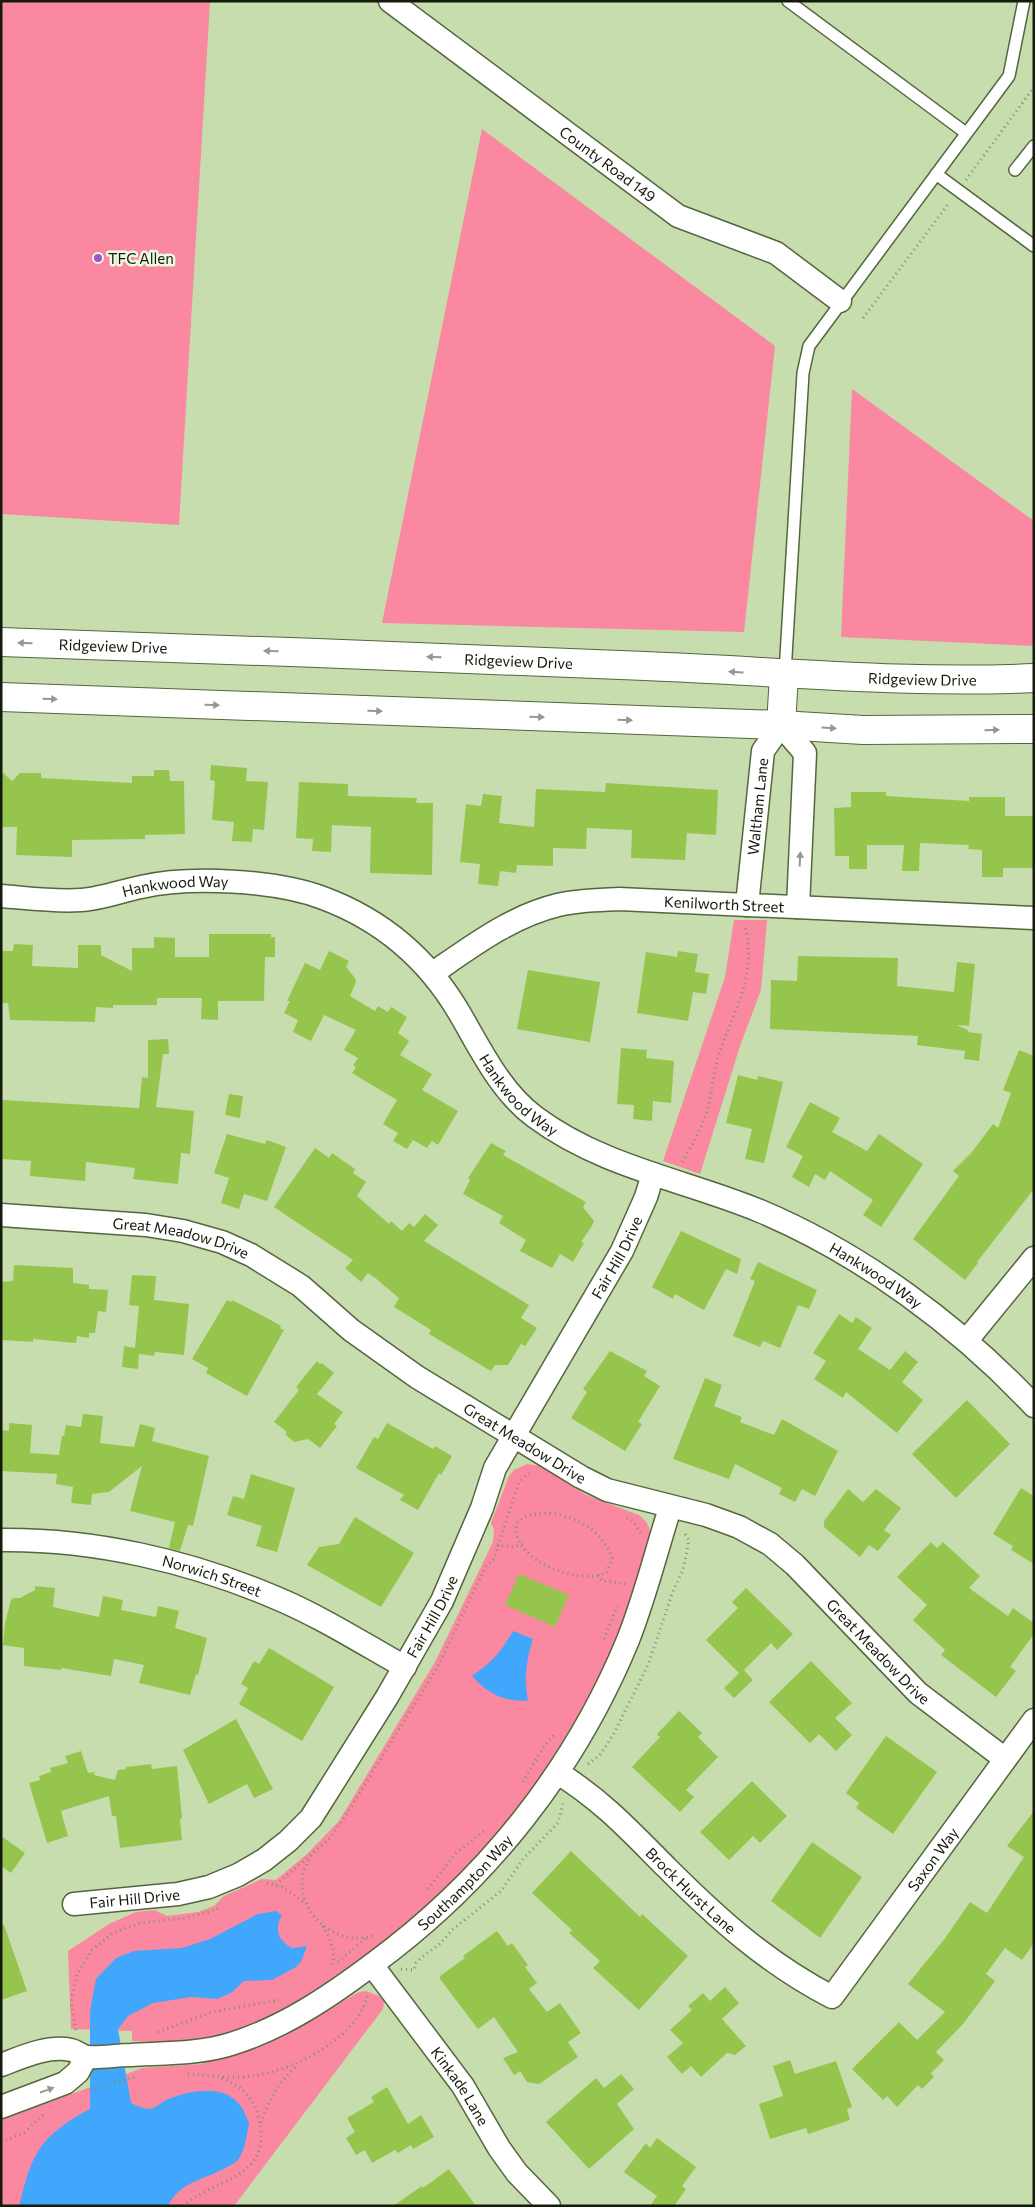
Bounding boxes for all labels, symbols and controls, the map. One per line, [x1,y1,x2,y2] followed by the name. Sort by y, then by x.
[556,122,660,205] street label: County Road 149
[108,249,174,267] place label: TFC Allen
[92,252,104,264] marker: TFC Allen
[58,635,168,657] street label: Ridgeview Drive
[17,638,33,646] one-way arrow
[263,647,279,655] one-way arrow
[464,650,573,672] street label: Ridgeview Drive
[425,653,441,661] one-way arrow
[728,667,744,675] one-way arrow
[868,668,977,689] street label: Ridgeview Drive
[42,695,58,703] one-way arrow
[205,701,221,709] one-way arrow
[367,707,383,715] one-way arrow
[529,713,545,721] one-way arrow
[617,716,633,724] one-way arrow
[821,724,837,732] one-way arrow
[984,725,1000,733] one-way arrow
[743,757,771,856] street label: Waltham Lane
[796,850,804,866] one-way arrow
[120,872,229,900] street label: Hankwood Way
[664,892,785,916] street label: Kenilworth Street
[476,1050,562,1139] street label: Hankwood Way
[587,1213,645,1302] street label: Fair Hill Drive
[112,1214,252,1262] street label: Great Meadow Drive
[827,1238,926,1312] street label: Hankwood Way
[460,1399,589,1487] street label: Great Meadow Drive
[160,1551,264,1600] street label: Norwich Street
[403,1573,461,1661] street label: Fair Hill Drive
[823,1595,934,1708] street label: Great Meadow Drive
[903,1823,962,1895] street label: Saxon Way
[414,1831,516,1934] street label: Southampton Way
[642,1843,740,1937] street label: Brock Hurst Lane
[89,1885,181,1911] street label: Fair Hill Drive
[428,2043,493,2129] street label: Kinkade Lane
[39,2086,54,2093] one-way arrow

